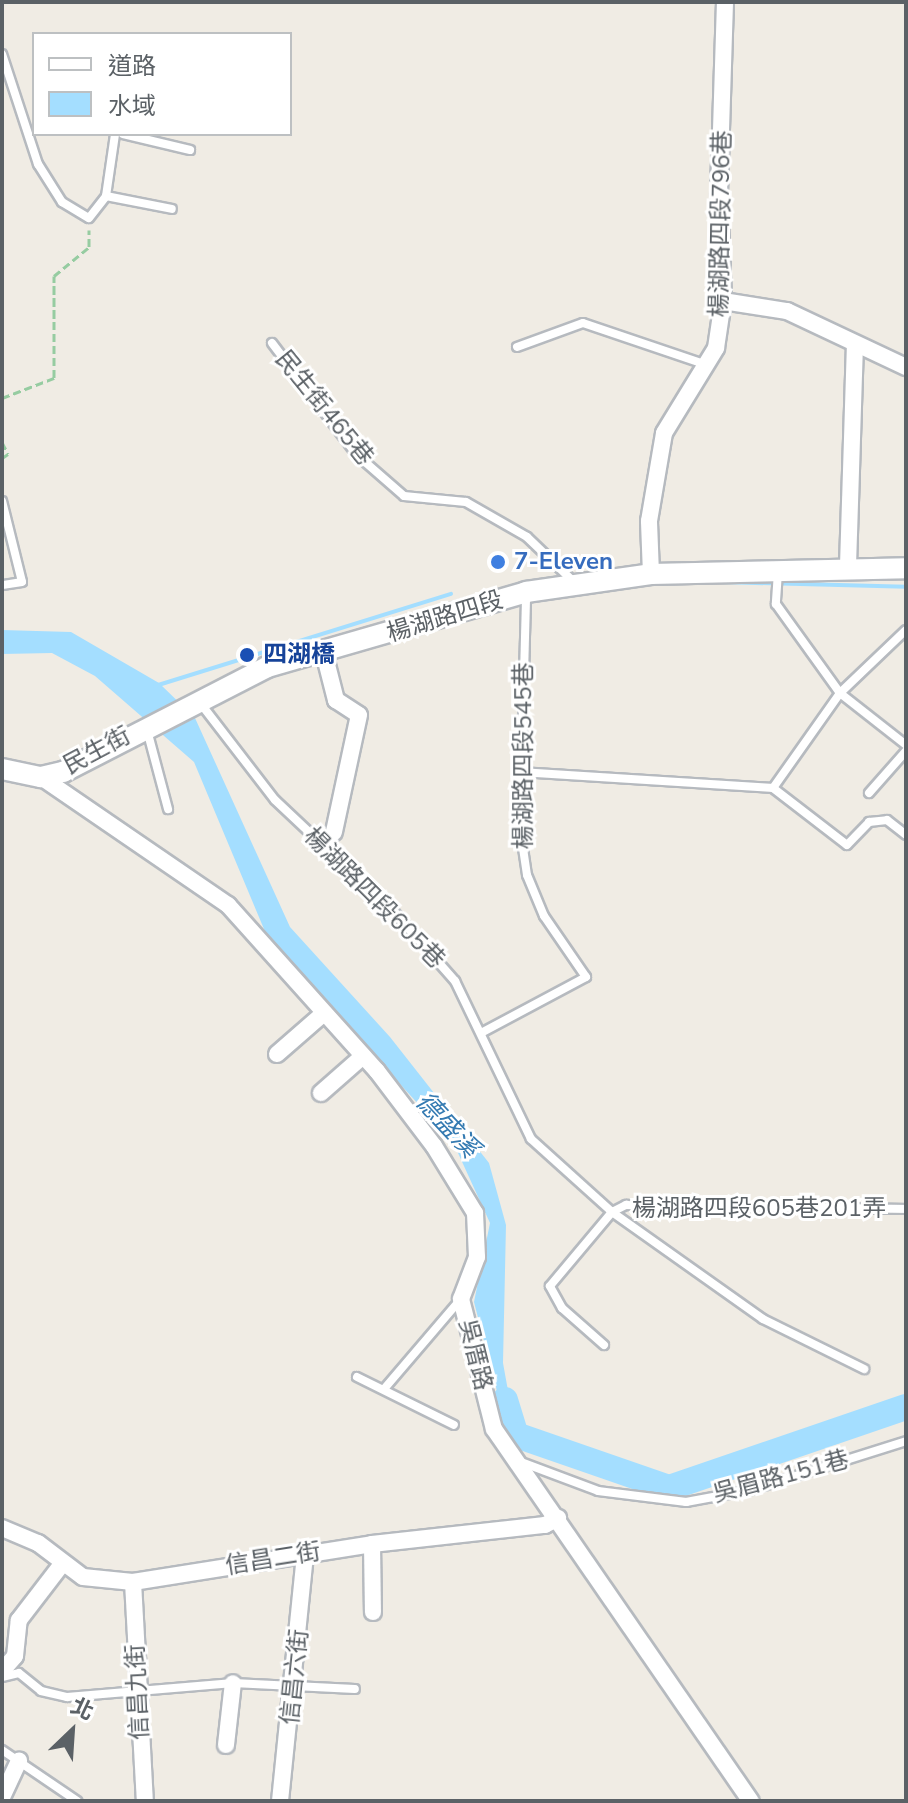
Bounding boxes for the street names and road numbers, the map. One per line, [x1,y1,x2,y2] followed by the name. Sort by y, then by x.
[705,130,737,318] street label: 楊湖路四段796巷
[269,345,379,471] street label: 民生街465巷
[383,586,507,648] street label: 楊湖路四段
[510,662,538,850] street label: 楊湖路四段545巷
[58,721,136,781] street label: 民生街
[298,822,450,974] street label: 楊湖路四段605巷
[632,1195,886,1223] street label: 楊湖路四段605巷201弄
[452,1317,498,1393] street label: 吳厝路
[710,1445,852,1509] street label: 吳眉路151巷
[223,1537,323,1581] street label: 信昌二街
[276,1628,314,1726] street label: 信昌六街
[121,1643,155,1741] street label: 信昌九街

